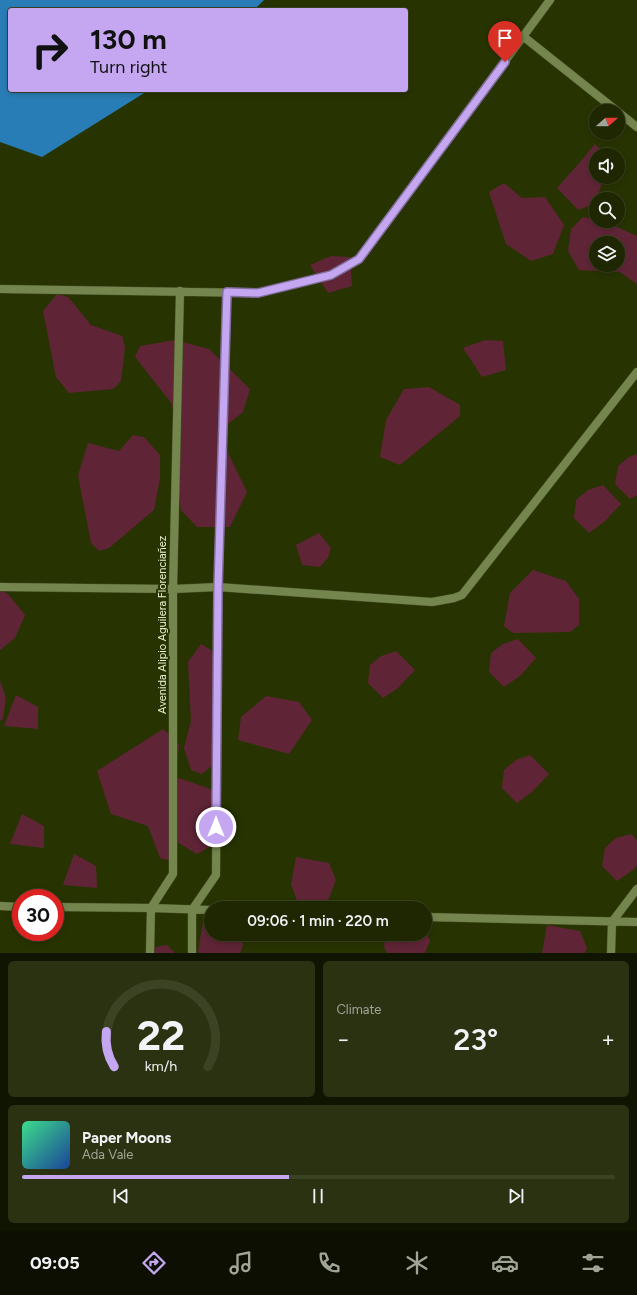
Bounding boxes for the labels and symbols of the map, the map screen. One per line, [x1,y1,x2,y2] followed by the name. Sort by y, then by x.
[488,21,522,62] pin
[589,104,625,140] north arrow
[156,536,169,714] street label: Avenida Alipio Aguilera Florenciañez
[195,806,237,848] position arrow
[12,889,64,941] speed limit sign: 30

